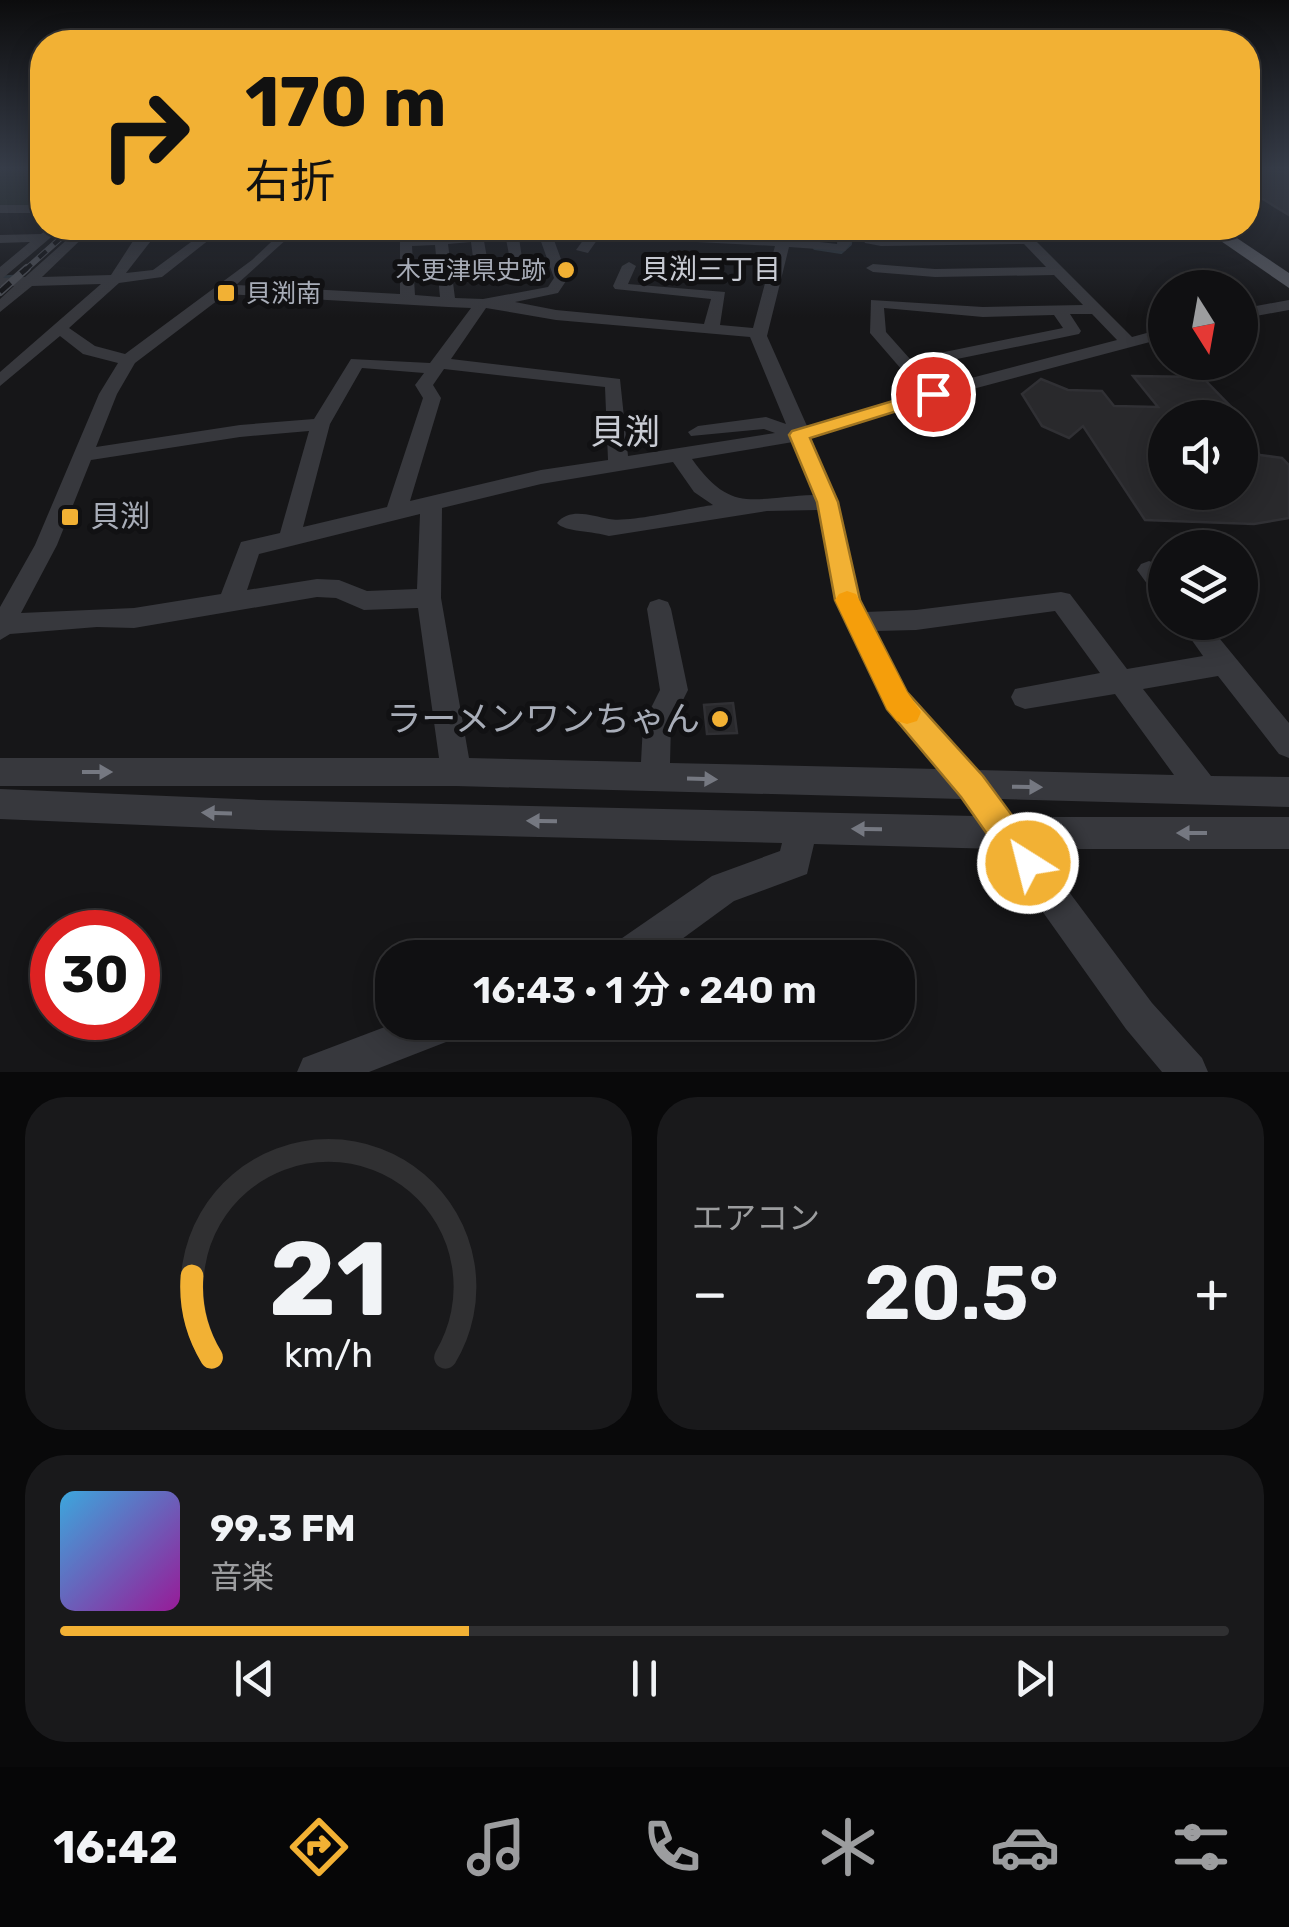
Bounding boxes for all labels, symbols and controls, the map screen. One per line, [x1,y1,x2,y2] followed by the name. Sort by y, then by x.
[245,61,447,144] text: 170 m
[80,70,210,200] icon: right
[245,155,335,208] text: 右折
[641,253,781,286] district label: 貝渕三丁目
[396,256,546,285] place label: 木更津県史跡
[555,259,577,281] marker: 木更津県史跡
[1148,270,1258,380] north arrow
[1148,270,1258,640] map controls
[246,279,321,308] place label: 貝渕南
[215,282,237,304] marker: 貝渕南
[891,352,976,437] pin
[906,367,961,422] icon: arrive
[1148,400,1258,510] button: sound
[590,411,660,453] district label: 貝渕
[90,499,150,535] place label: 貝渕
[59,506,81,528] marker: 貝渕
[1148,530,1258,640] button: layers
[386,698,700,740] place label: ラーメンワンちゃん
[709,708,731,730] marker: ラーメンワンちゃん
[82,764,114,780] one-way arrow
[687,771,719,787] one-way arrow
[1012,780,1044,796] one-way arrow
[200,805,232,821] one-way arrow
[976,811,1080,915] position arrow
[525,813,557,829] one-way arrow
[850,821,882,837] one-way arrow
[1175,825,1207,841] one-way arrow
[30,910,160,1040] speed limit sign: 30
[473,967,817,1013] text: 16:43 · 1 分 · 240 m
[692,1199,820,1237] text: エアコン
[269,1218,388,1341] text: 21
[864,1249,1059,1338] text: 20.5°
[692,1261,728,1326] text: −
[1195,1261,1229,1326] text: +
[284,1334,373,1376] text: km/h
[210,1505,356,1551] text: 99.3 FM
[210,1558,274,1596] text: 音楽
[227,1651,282,1706] icon: previous
[617,1651,672,1706] icon: pause
[1007,1651,1062,1706] icon: next
[284,1812,354,1882] icon: directions
[461,1812,531,1882] icon: music
[637,1812,707,1882] icon: phone
[813,1812,883,1882] icon: climate
[990,1812,1060,1882] icon: car
[1166,1812,1236,1882] icon: filters
[53,1821,178,1874] text: 16:42

